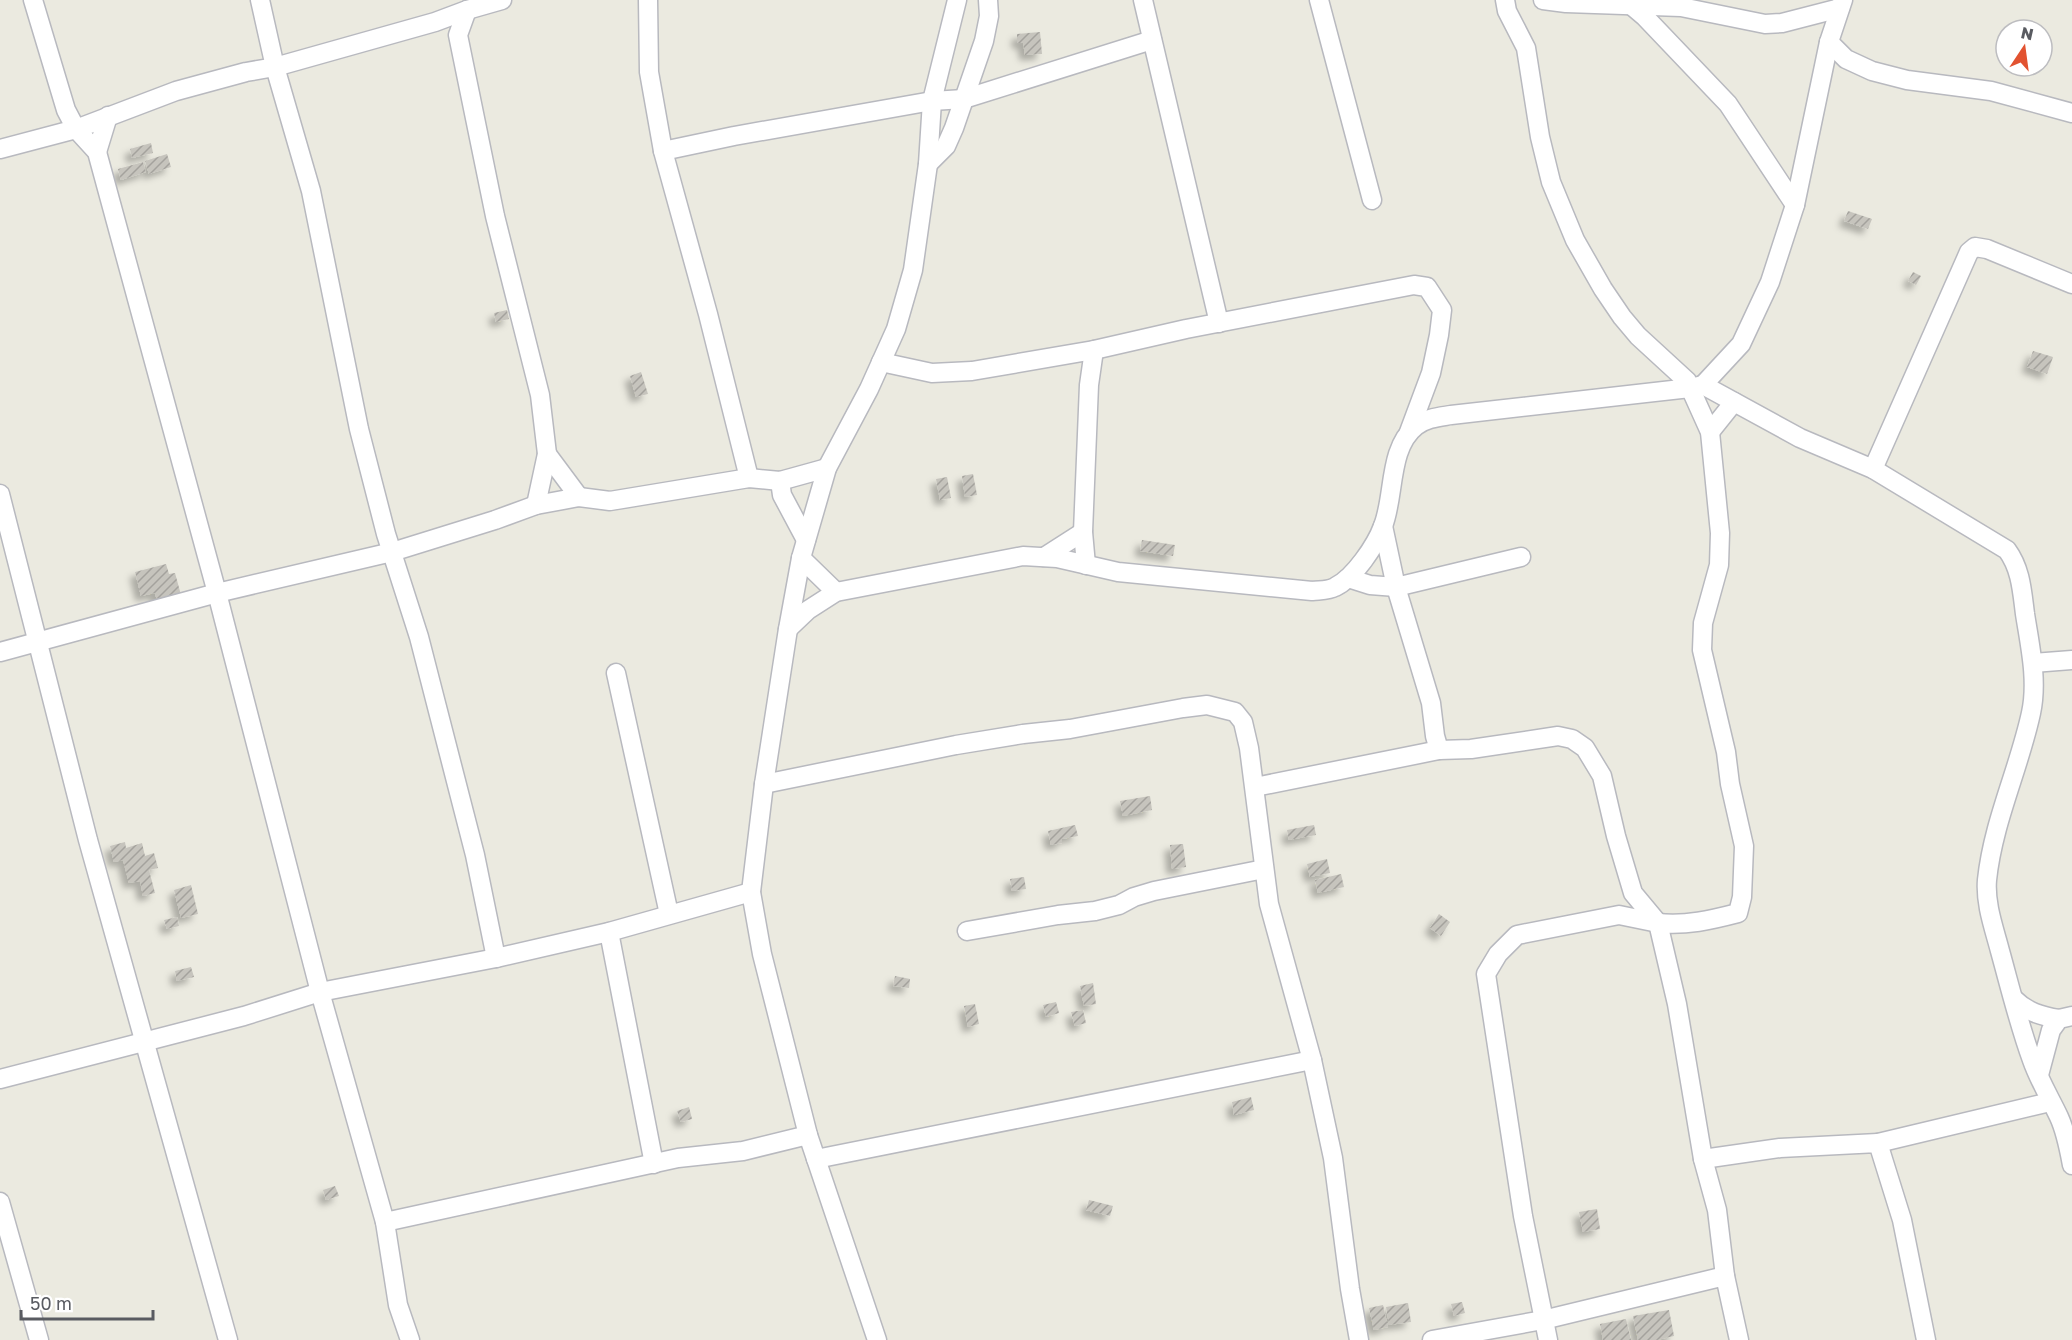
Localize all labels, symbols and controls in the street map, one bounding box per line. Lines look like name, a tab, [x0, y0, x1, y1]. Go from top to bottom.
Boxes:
north arrow	[1994, 18, 2054, 78]
text: N	[2019, 22, 2036, 44]
scale bar	[21, 1283, 153, 1321]
text: 50 m	[30, 1292, 72, 1314]

